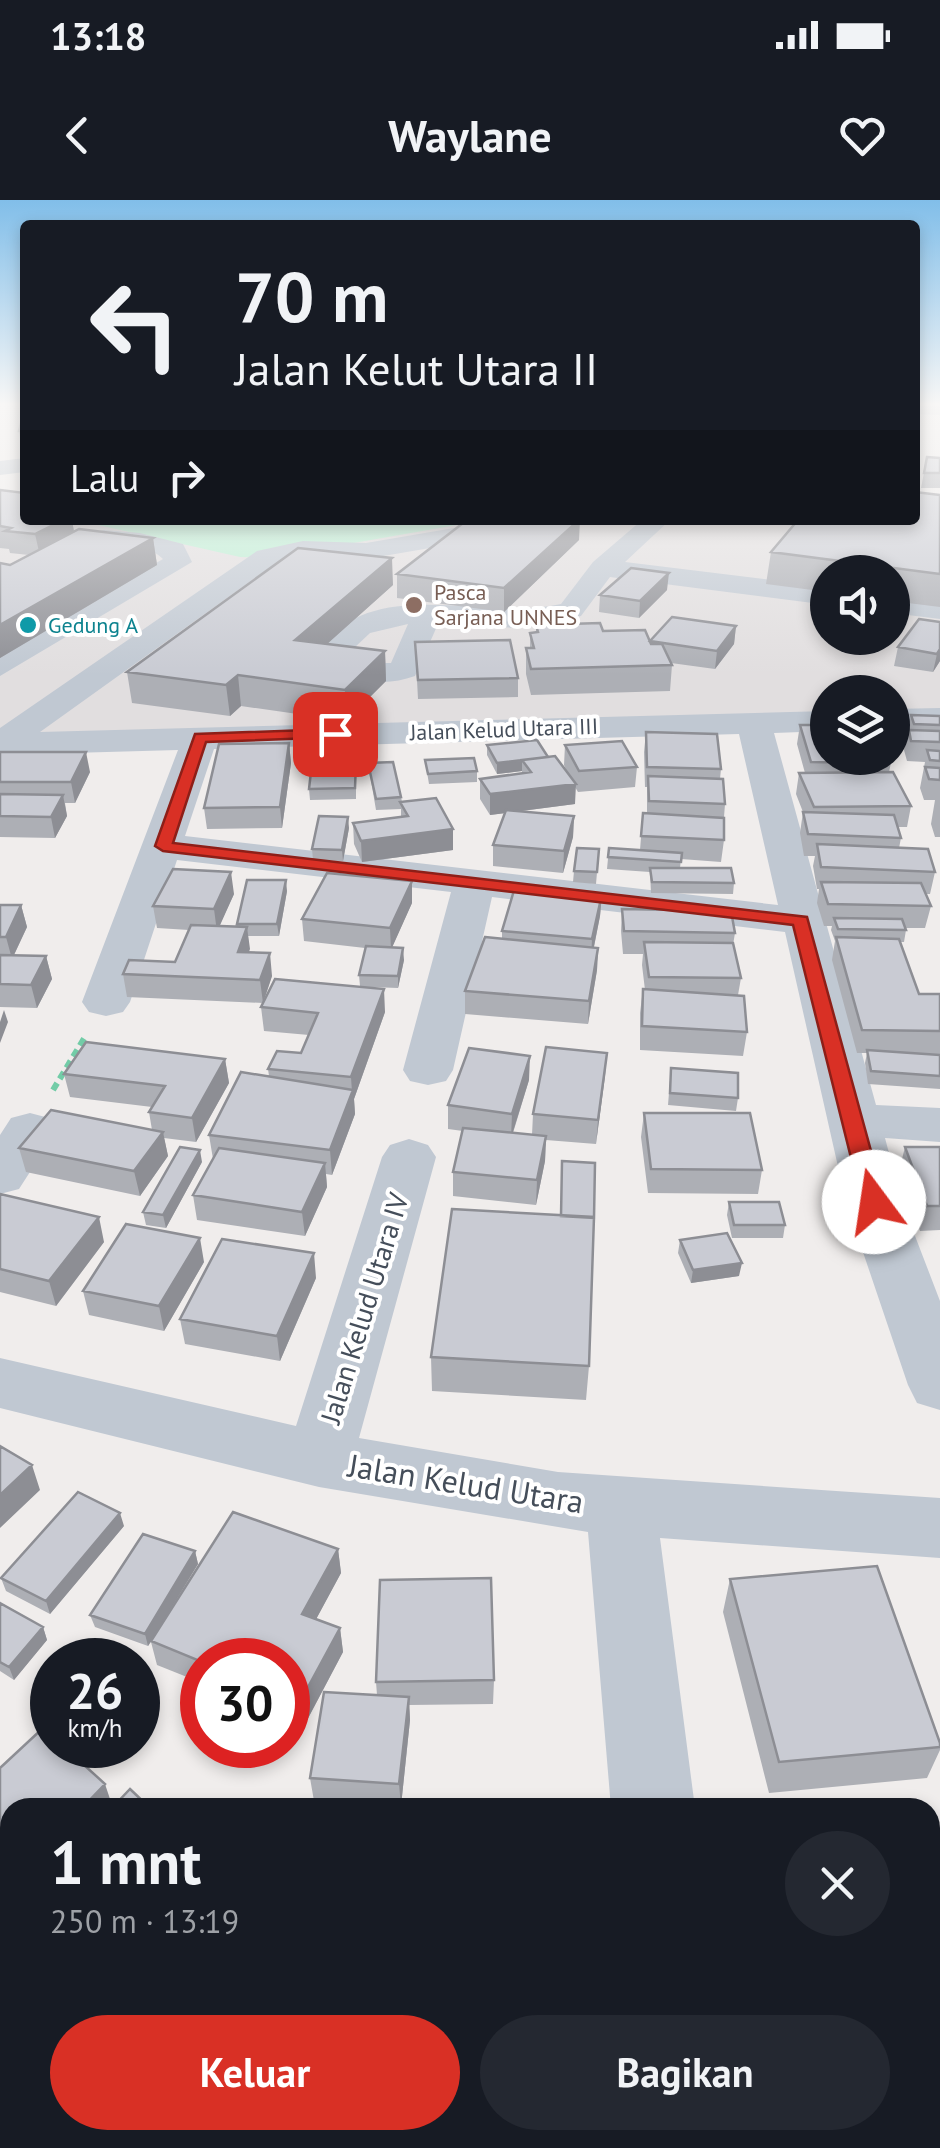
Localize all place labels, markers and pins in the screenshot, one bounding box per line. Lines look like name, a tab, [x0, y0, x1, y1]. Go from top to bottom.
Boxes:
place label: Pasca Sarjana UNNES	[434, 578, 577, 631]
marker: Pasca Sarjana UNNES	[403, 594, 425, 616]
place label: Gedung A	[48, 611, 138, 639]
marker: Gedung A	[17, 614, 39, 636]
pin	[293, 692, 378, 777]

